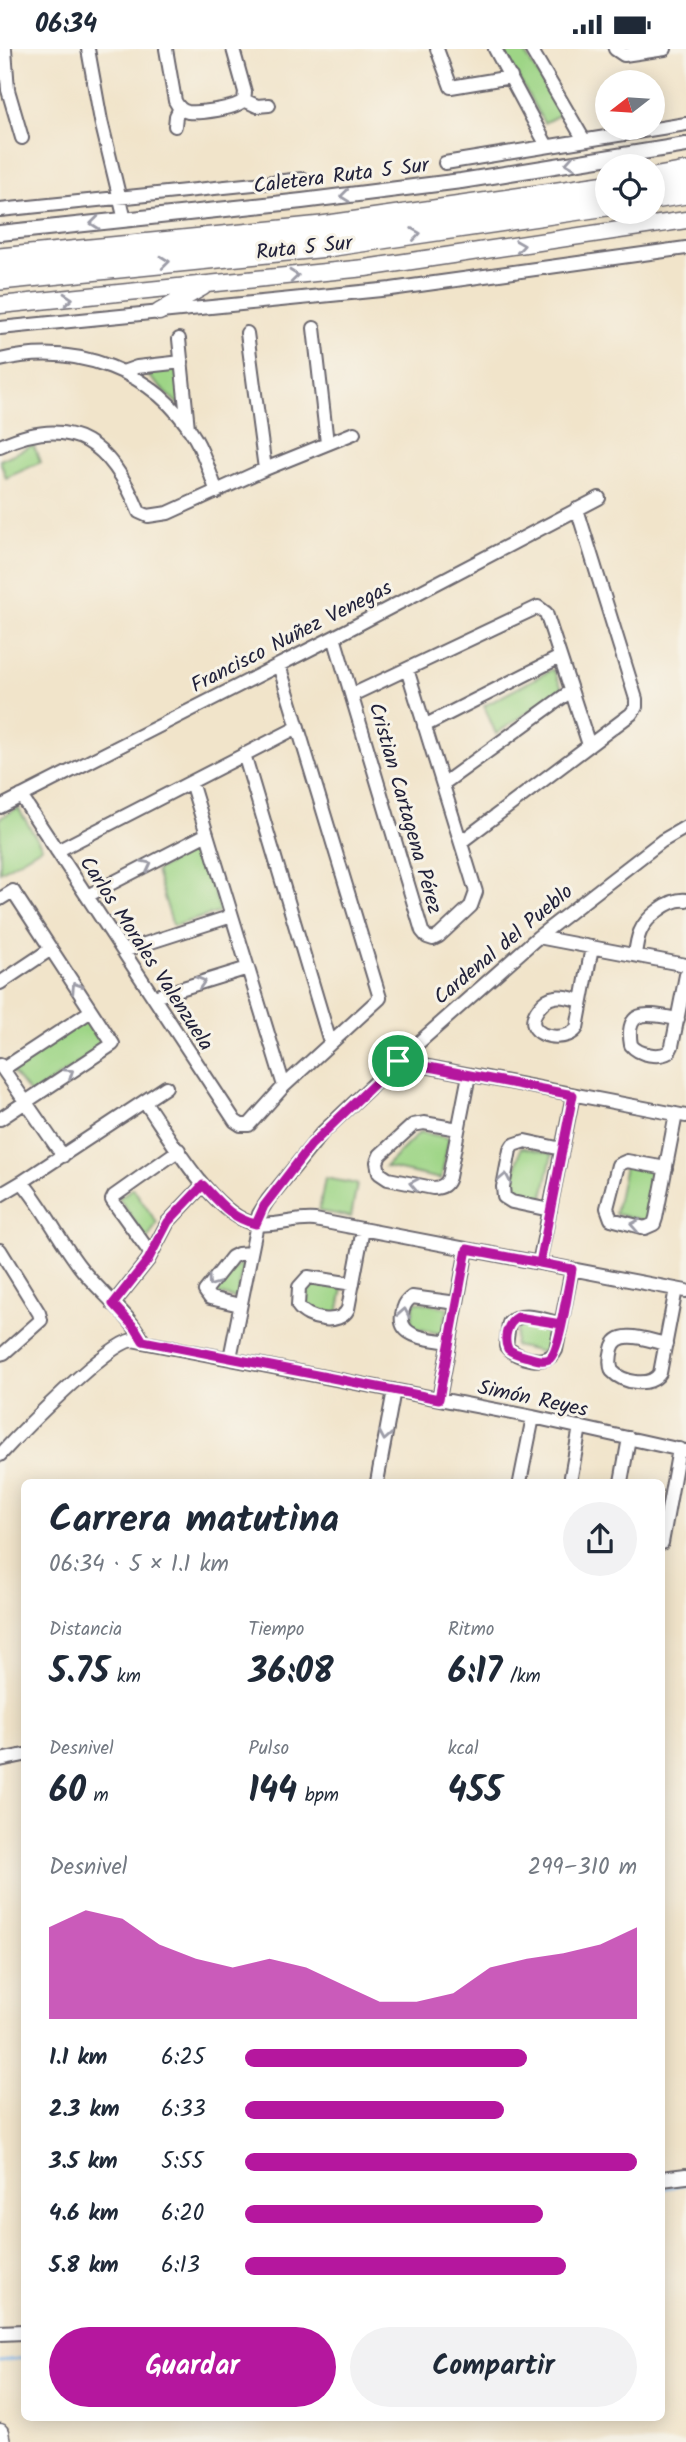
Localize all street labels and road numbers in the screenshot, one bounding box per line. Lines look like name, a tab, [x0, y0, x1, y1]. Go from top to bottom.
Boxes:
street label: Caletera Ruta 5 Sur	[252, 149, 432, 204]
street label: Ruta 5 Sur	[254, 227, 355, 270]
street label: Francisco Nuñez Venegas	[185, 572, 398, 702]
street label: Cristian Cartagena Pérez	[359, 699, 451, 918]
street label: Carlos Morales Valenzuela	[70, 850, 221, 1058]
street label: Cardenal del Pueblo	[427, 877, 581, 1014]
street label: Simón Reyes	[475, 1372, 591, 1427]

